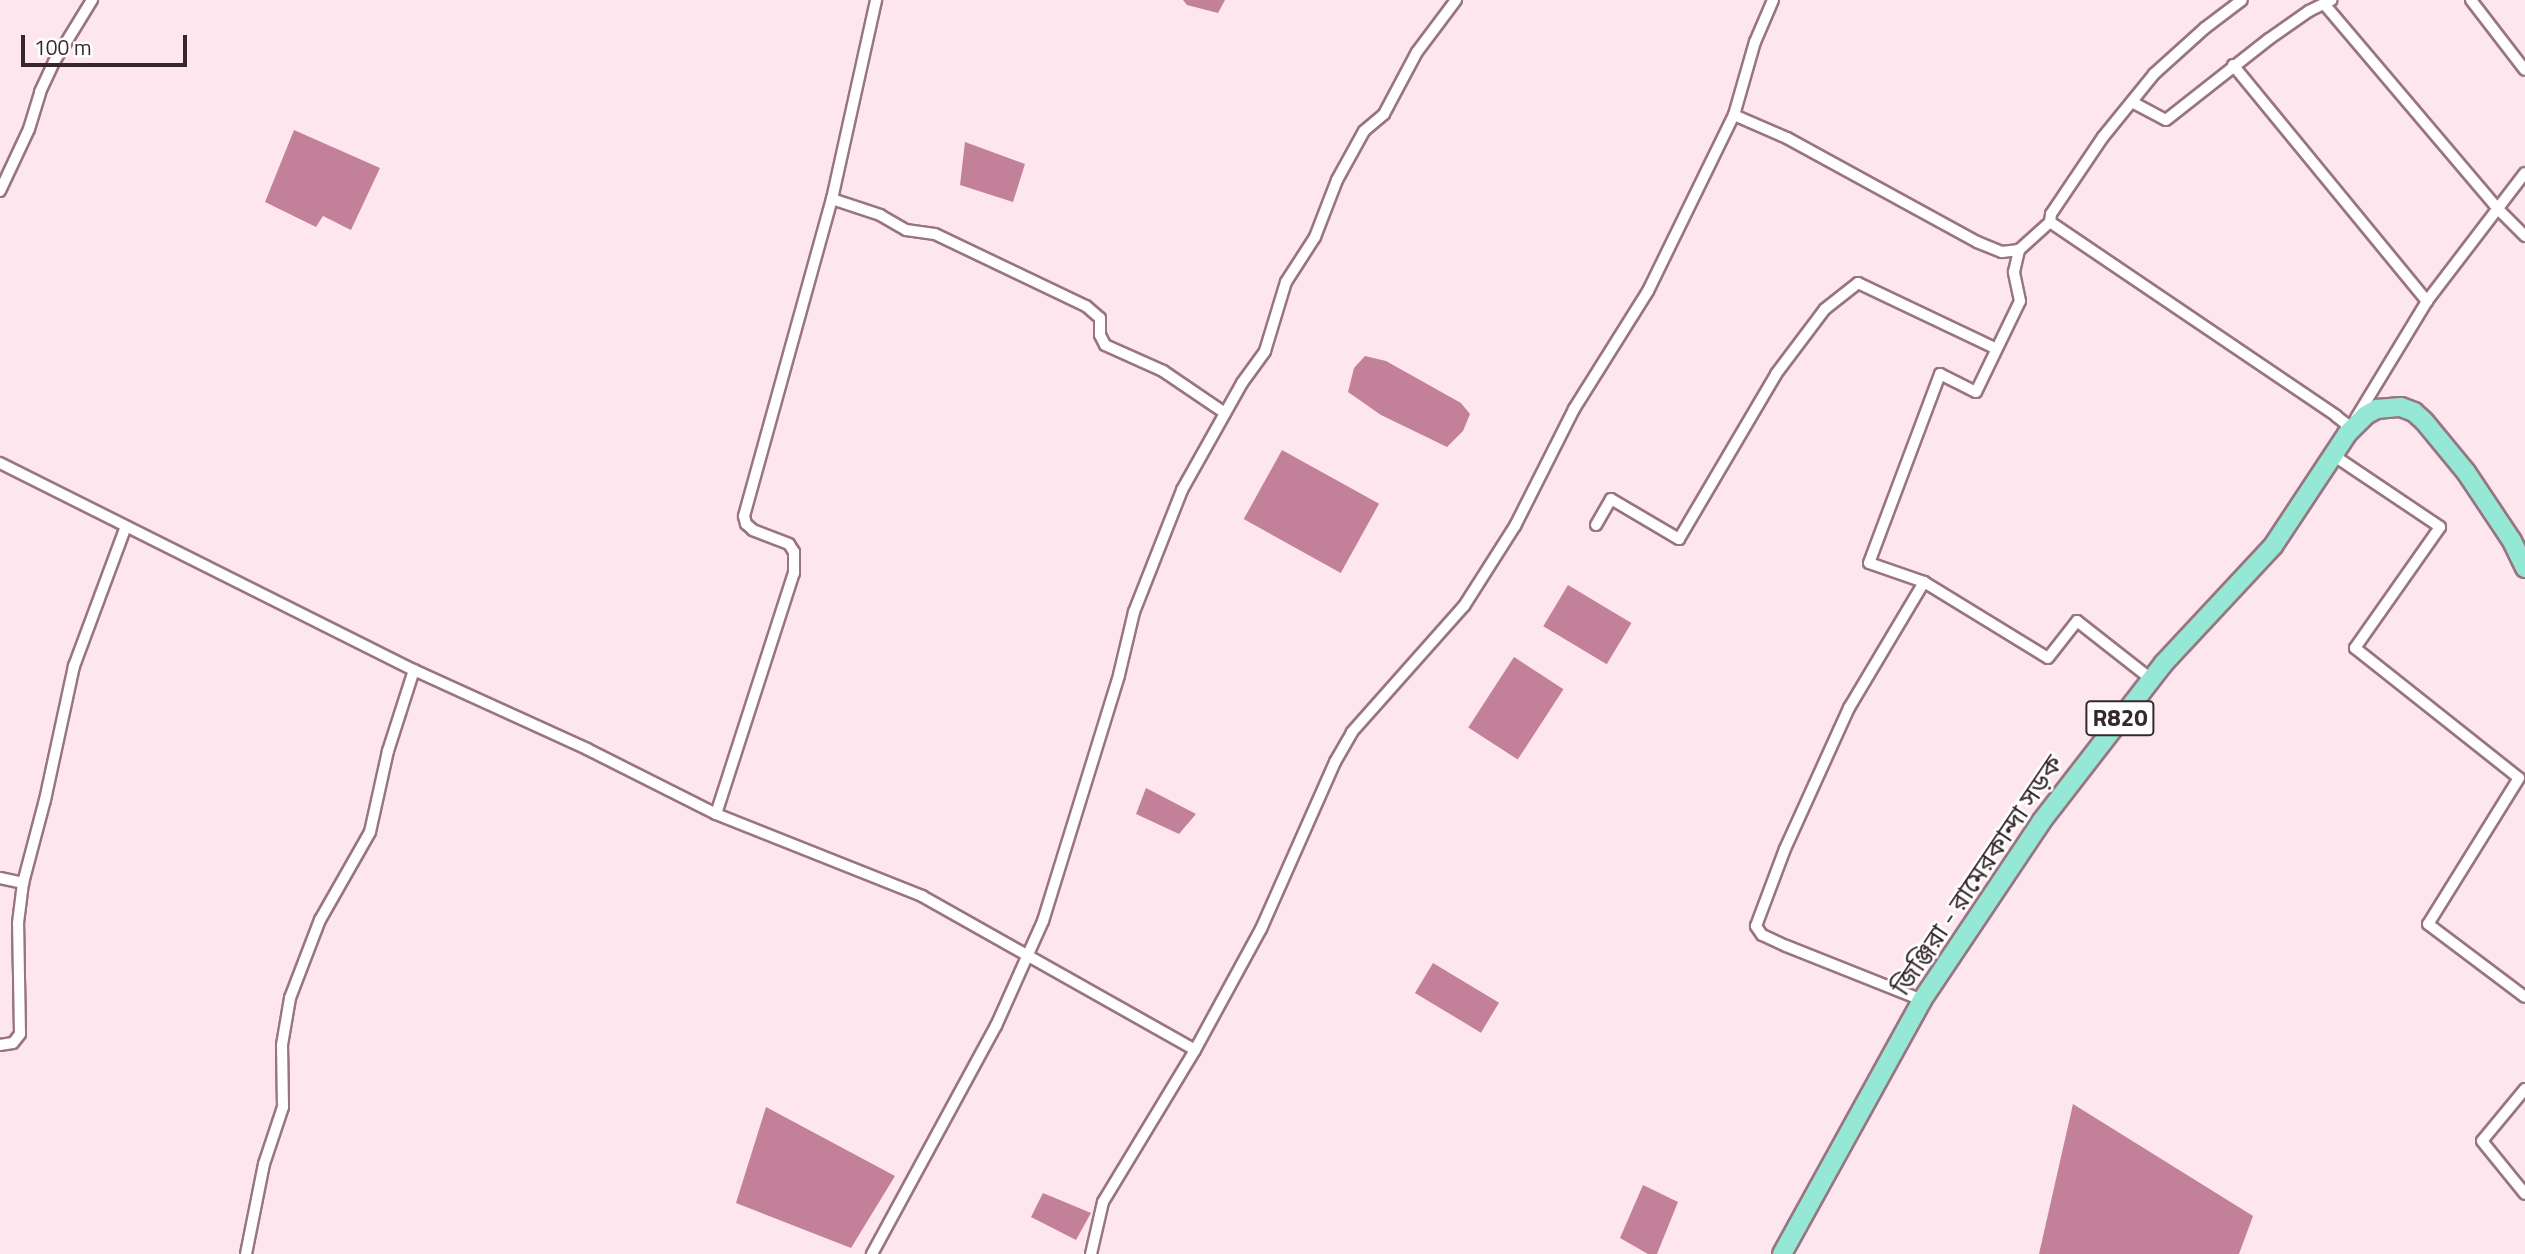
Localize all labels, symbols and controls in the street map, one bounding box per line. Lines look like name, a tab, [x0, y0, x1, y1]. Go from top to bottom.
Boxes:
scale bar	[24, 21, 191, 65]
text: 100 m	[34, 31, 91, 63]
road number: R820	[2085, 698, 2155, 738]
street label: জিঞ্জিরা - রামেরকান্দা সড়ক	[1885, 749, 2069, 1001]

